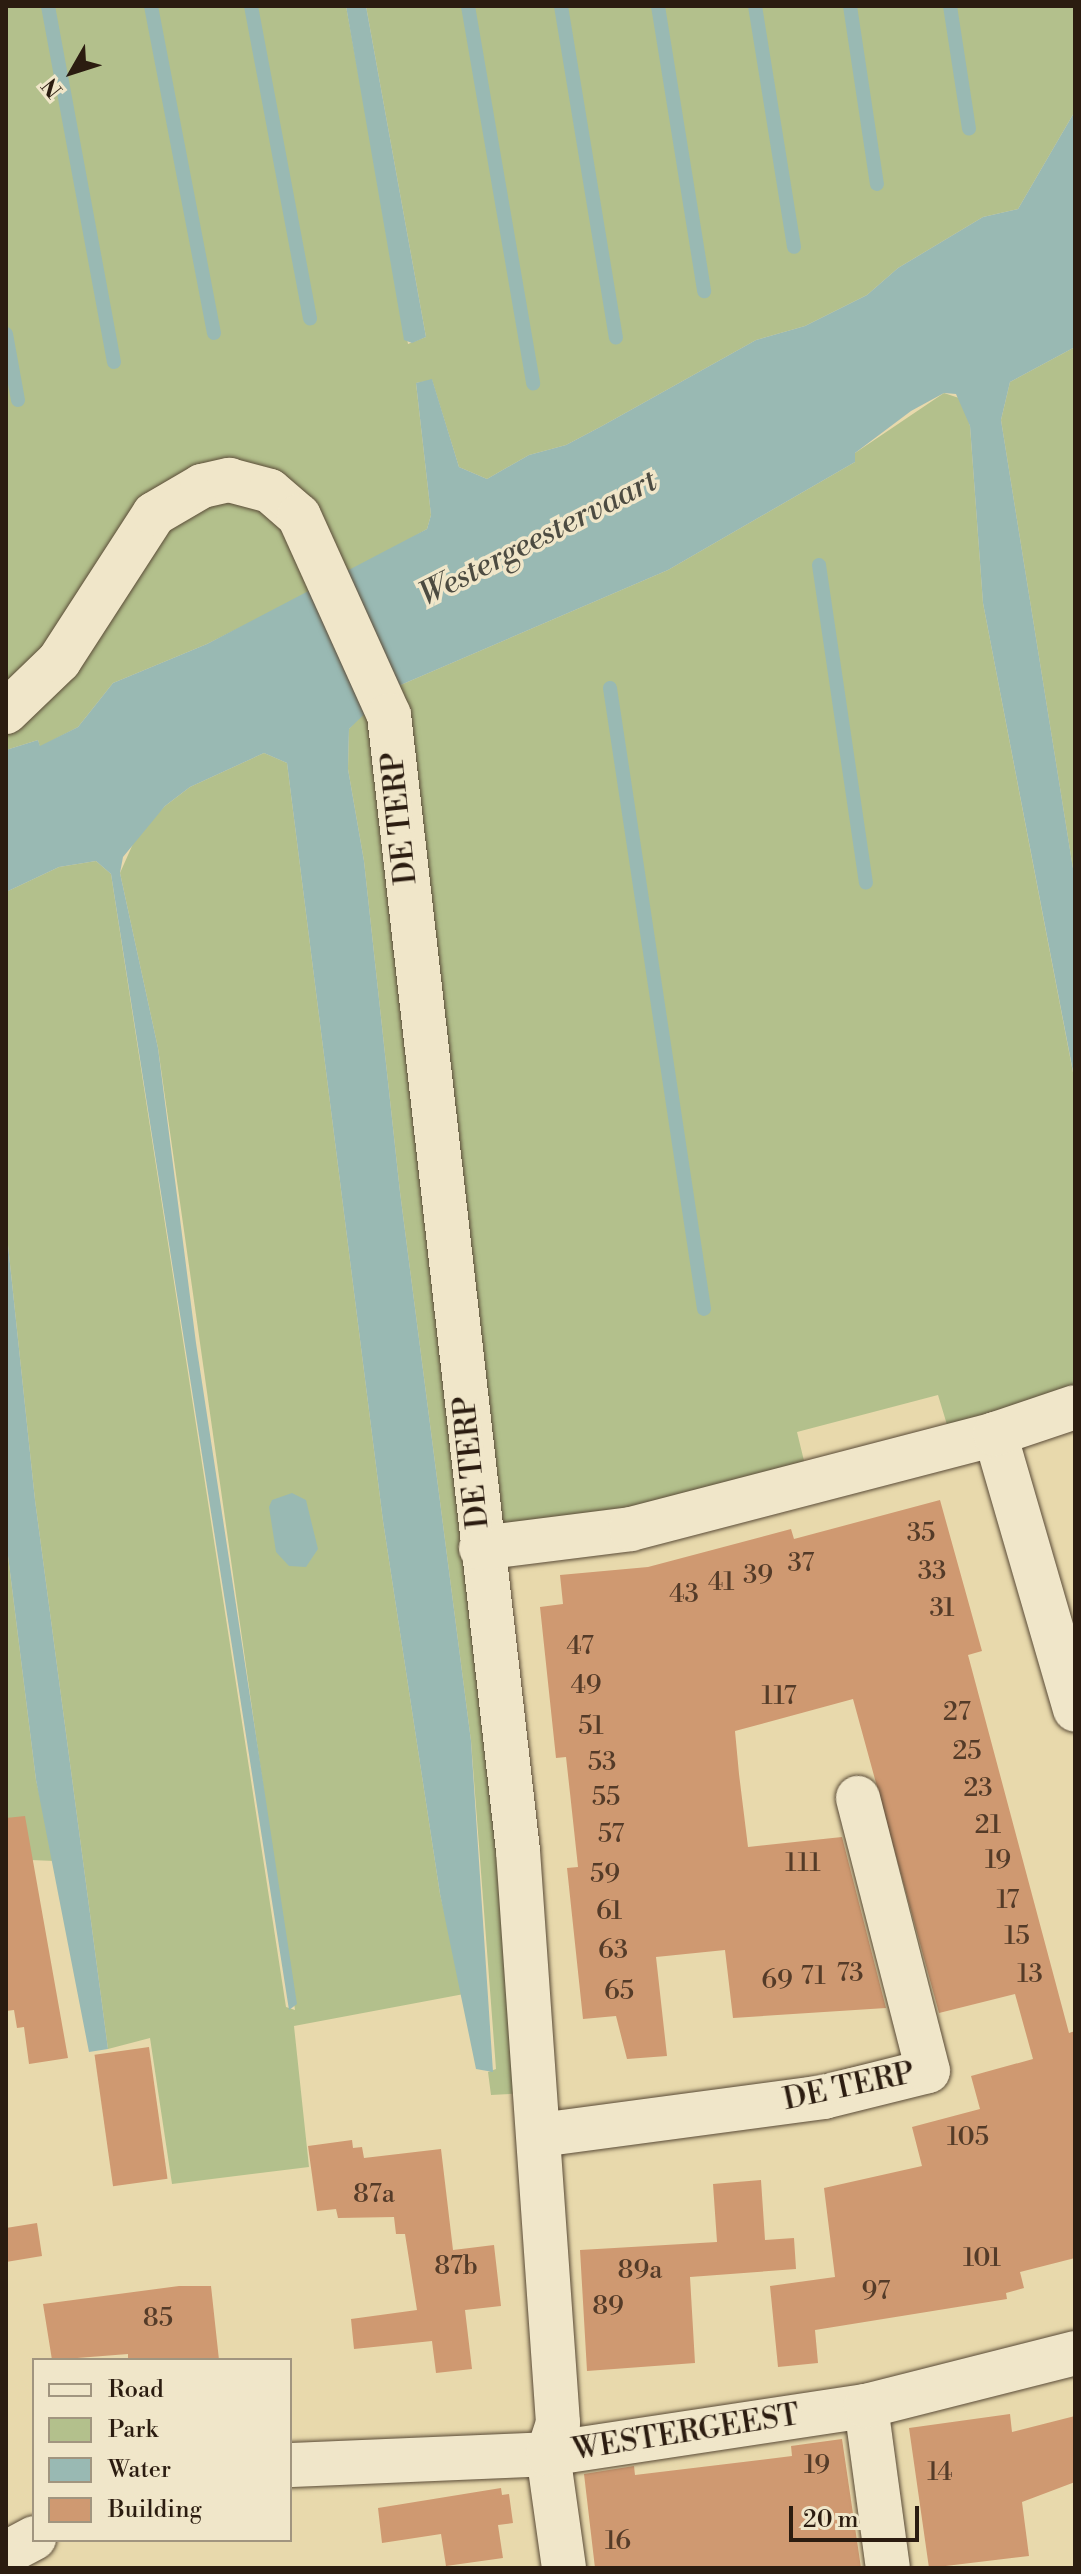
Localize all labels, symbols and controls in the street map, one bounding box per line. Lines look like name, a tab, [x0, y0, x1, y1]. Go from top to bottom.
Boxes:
north arrow	[32, 32, 112, 112]
text: N	[37, 72, 69, 103]
water label: Westergeestervaart	[413, 461, 663, 615]
street label: DE TERP	[375, 750, 425, 886]
street label: DE TERP	[447, 1394, 497, 1530]
house number: 35	[907, 1518, 935, 1550]
house number: 37	[788, 1548, 814, 1580]
house number: 33	[918, 1556, 946, 1588]
house number: 39	[743, 1560, 773, 1592]
house number: 41	[708, 1567, 734, 1599]
house number: 43	[669, 1579, 699, 1611]
house number: 31	[930, 1593, 954, 1625]
house number: 47	[566, 1631, 594, 1663]
house number: 49	[570, 1670, 602, 1702]
house number: 117	[762, 1681, 796, 1713]
house number: 27	[943, 1697, 971, 1729]
house number: 51	[578, 1711, 604, 1743]
house number: 25	[952, 1736, 982, 1768]
house number: 53	[588, 1747, 616, 1779]
house number: 23	[963, 1773, 993, 1805]
house number: 55	[592, 1782, 620, 1814]
house number: 21	[975, 1810, 1001, 1842]
house number: 57	[598, 1819, 624, 1851]
house number: 19	[985, 1845, 1011, 1877]
house number: 111	[785, 1848, 821, 1880]
house number: 59	[590, 1859, 620, 1891]
house number: 17	[997, 1885, 1019, 1917]
house number: 61	[596, 1896, 622, 1928]
house number: 15	[1004, 1921, 1030, 1953]
house number: 63	[598, 1935, 628, 1967]
house number: 73	[836, 1958, 864, 1990]
house number: 13	[1017, 1959, 1043, 1991]
house number: 71	[800, 1961, 826, 1993]
house number: 69	[761, 1965, 793, 1997]
house number: 65	[604, 1976, 634, 2008]
street label: DE TERP	[780, 2056, 918, 2118]
house number: 105	[947, 2122, 989, 2154]
house number: 87a	[353, 2179, 395, 2211]
house number: 101	[963, 2243, 1001, 2275]
house number: 87b	[434, 2251, 478, 2283]
house number: 89a	[618, 2255, 662, 2287]
house number: 97	[862, 2276, 890, 2308]
house number: 89	[592, 2291, 624, 2323]
house number: 85	[143, 2303, 173, 2335]
legend	[32, 2358, 292, 2542]
text: Road	[108, 2375, 164, 2405]
street label: WESTERGEEST	[570, 2397, 802, 2469]
text: Park	[108, 2415, 158, 2445]
house number: 19	[804, 2450, 830, 2482]
text: Water	[108, 2455, 171, 2485]
house number: 14	[927, 2457, 953, 2489]
scale bar	[793, 2490, 923, 2540]
text: Building	[108, 2495, 202, 2525]
text: 20 m	[803, 2505, 859, 2535]
house number: 16	[605, 2526, 631, 2558]

